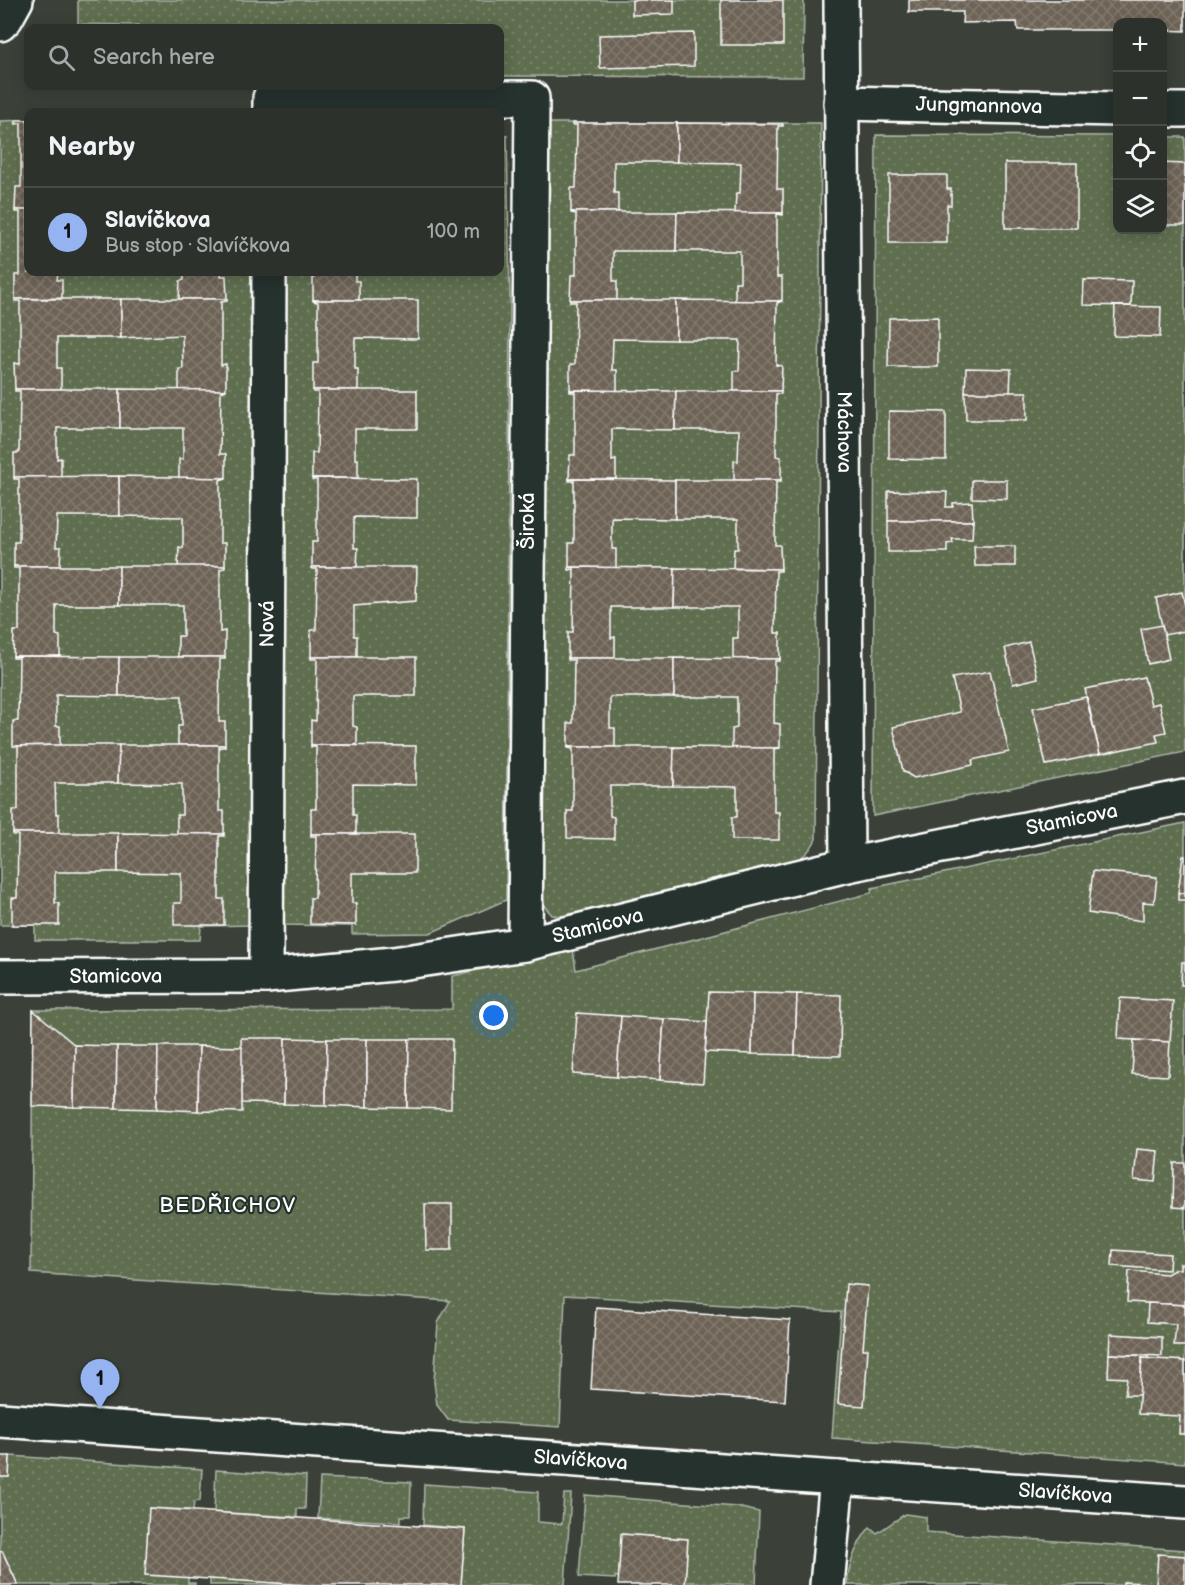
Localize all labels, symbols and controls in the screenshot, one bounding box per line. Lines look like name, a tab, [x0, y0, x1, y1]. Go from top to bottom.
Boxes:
map controls	[1113, 18, 1167, 234]
button: +	[1113, 18, 1167, 72]
search box	[24, 24, 504, 90]
icon: search	[45, 41, 78, 74]
text: Search here	[93, 44, 215, 71]
button: −	[1113, 72, 1167, 126]
street label: Jungmannova	[915, 93, 1043, 119]
button: locate	[1113, 126, 1167, 180]
text: Nearby	[48, 132, 135, 163]
button: layers	[1113, 180, 1167, 234]
text: Slavíčkova	[105, 207, 211, 234]
text: 1	[63, 220, 72, 244]
text: 100 m	[427, 220, 480, 244]
text: Bus stop · Slavíčkova	[105, 234, 290, 258]
street label: Máchova	[832, 391, 856, 473]
street label: Široká	[515, 493, 540, 549]
street label: Nová	[255, 600, 280, 648]
street label: Stamicova	[1024, 799, 1120, 841]
street label: Stamicova	[550, 903, 646, 949]
street label: Stamicova	[70, 964, 162, 989]
your location	[479, 1001, 508, 1030]
district label: BEDŘICHOV	[159, 1193, 297, 1218]
pin: 1	[80, 1360, 120, 1409]
street label: Slavíčkova	[533, 1445, 628, 1475]
street label: Slavíčkova	[1018, 1479, 1113, 1509]

